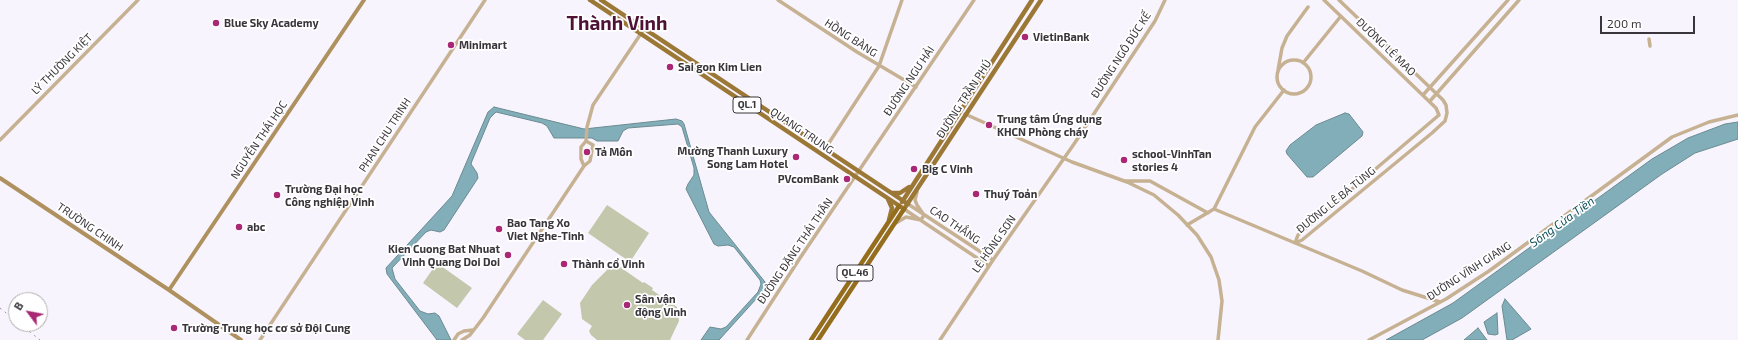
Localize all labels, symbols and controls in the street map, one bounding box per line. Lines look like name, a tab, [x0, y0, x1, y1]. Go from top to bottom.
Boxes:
scale bar	[1602, 8, 1697, 34]
street label: ĐƯỜNG NGÔ ĐỨC KẾ	[1088, 9, 1154, 101]
district label: Thành Vinh	[567, 13, 667, 35]
street label: ĐƯỜNG LÊ MAO	[1354, 15, 1418, 79]
place label: Blue Sky Academy	[224, 16, 319, 30]
street label: HỒNG BÀNG	[822, 16, 880, 60]
text: 200 m	[1607, 16, 1641, 30]
marker: Blue Sky Academy	[211, 18, 221, 28]
place label: VietinBank	[1033, 30, 1090, 44]
street label: LÝ THƯỜNG KIỆT	[29, 31, 95, 97]
marker: VietinBank	[1020, 32, 1030, 42]
place label: Minimart	[459, 38, 507, 52]
marker: Minimart	[446, 40, 456, 50]
street label: ĐƯỜNG NGƯ HẢI	[881, 44, 937, 118]
street label: ĐƯỜNG TRẦN PHÚ	[934, 57, 994, 141]
place label: Sai gon Kim Lien	[678, 60, 762, 74]
marker: Sai gon Kim Lien	[665, 62, 675, 72]
street label: PHAN CHU TRINH	[356, 96, 414, 174]
road number: QL.1	[733, 97, 761, 113]
street label: NGUYỄN THÁI HỌC	[228, 98, 290, 182]
street label: QUANG TRUNG	[768, 105, 836, 157]
place label: Trung tâm Ứng dụng KHCN Phòng cháy	[997, 112, 1102, 138]
marker: Trung tâm Ứng dụng KHCN Phòng cháy	[984, 120, 994, 130]
place label: Mường Thanh Luxury Song Lam Hotel	[677, 144, 788, 170]
place label: Tả Môn	[595, 145, 632, 159]
marker: Tả Môn	[582, 147, 592, 157]
place label: school-VinhTan stories 4	[1132, 147, 1212, 173]
marker: Mường Thanh Luxury Song Lam Hotel	[791, 152, 801, 162]
marker: school-VinhTan stories 4	[1119, 155, 1129, 165]
place label: Big C Vinh	[922, 162, 973, 176]
marker: Big C Vinh	[909, 164, 919, 174]
street label: ĐƯỜNG LÊ BÁ TÙNG	[1294, 164, 1378, 236]
place label: PVcomBank	[778, 172, 839, 186]
marker: PVcomBank	[842, 174, 852, 184]
place label: Trường Đại học Công nghiệp Vinh	[285, 182, 374, 208]
place label: Thuý Toản	[984, 187, 1037, 201]
marker: Thuý Toản	[971, 189, 981, 199]
marker: Trường Đại học Công nghiệp Vinh	[272, 190, 282, 200]
water label: Sông Cửa Tiền	[1527, 194, 1597, 250]
street label: ĐƯỜNG ĐẶNG THÁI THÂN	[755, 195, 835, 307]
street label: TRƯỜNG CHINH	[54, 200, 126, 254]
street label: CAO THẮNG	[927, 203, 983, 247]
street label: LÊ HỒNG SƠN	[969, 213, 1019, 275]
place label: Bao Tang Xo Viet Nghe-Tinh	[507, 216, 584, 242]
place label: abc	[247, 220, 265, 234]
marker: abc	[234, 222, 244, 232]
marker: Bao Tang Xo Viet Nghe-Tinh	[494, 224, 504, 234]
street label: ĐƯỜNG VĨNH GIANG	[1424, 239, 1514, 303]
place label: Kien Cuong Bat Nhuat Vinh Quang Doi Doi	[388, 242, 500, 268]
marker: Kien Cuong Bat Nhuat Vinh Quang Doi Doi	[503, 250, 513, 260]
place label: Thành cổ Vinh	[572, 257, 645, 271]
marker: Thành cổ Vinh	[559, 259, 569, 269]
road number: QL.46	[837, 265, 873, 281]
north arrow	[8, 292, 48, 332]
place label: Sân vận động Vinh	[635, 292, 687, 318]
text: B	[11, 299, 26, 312]
marker: Sân vận động Vinh	[622, 300, 632, 310]
place label: Trường Trung học cơ sở Đội Cung	[182, 321, 350, 335]
marker: Trường Trung học cơ sở Đội Cung	[169, 323, 179, 333]

